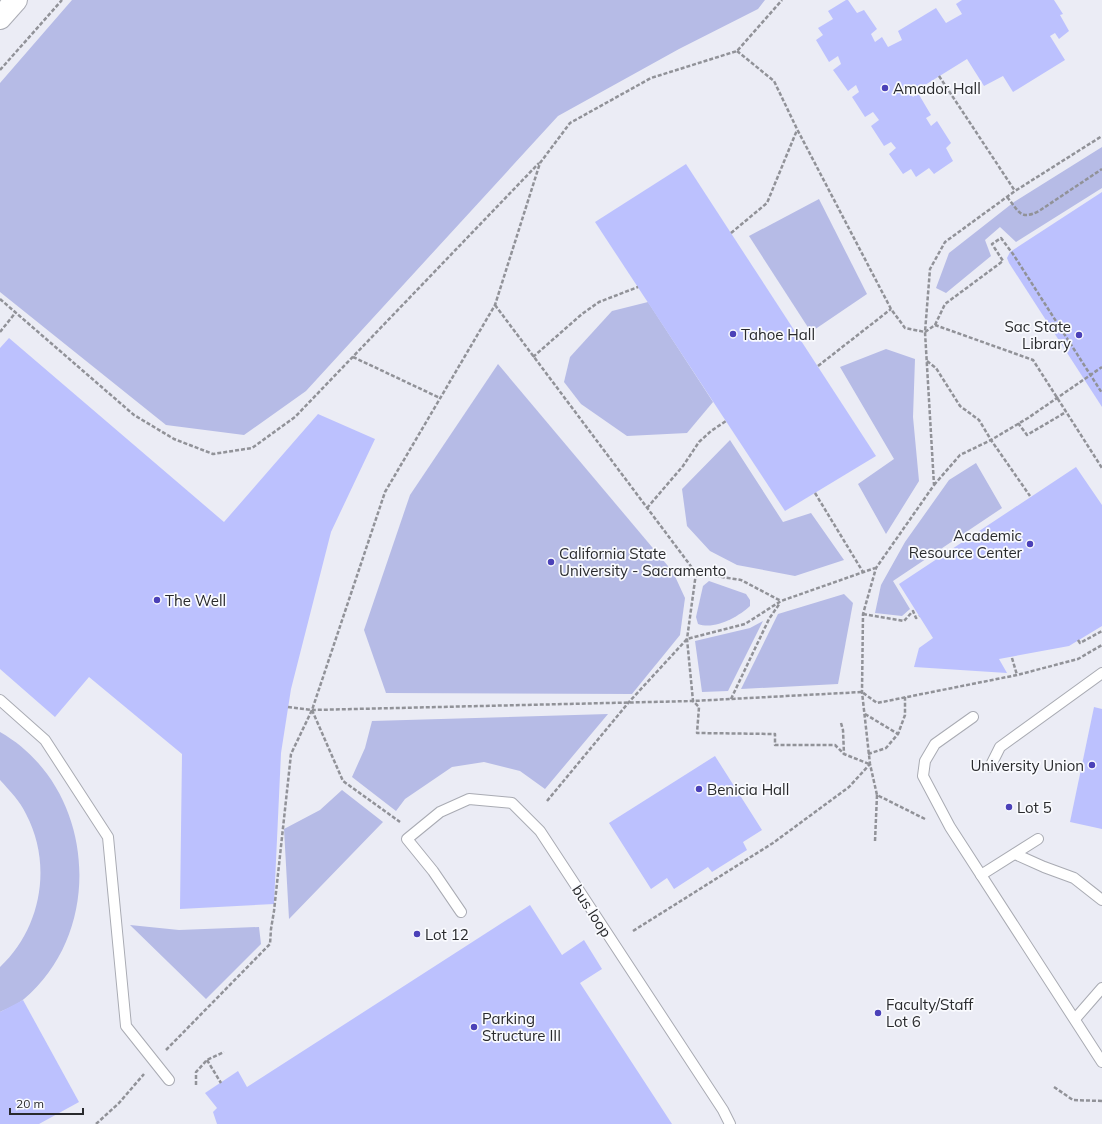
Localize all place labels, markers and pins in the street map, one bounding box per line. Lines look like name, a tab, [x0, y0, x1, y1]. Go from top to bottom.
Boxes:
place label: Amador Hall	[893, 79, 981, 98]
marker: Amador Hall	[880, 83, 890, 93]
place label: Sac State Library	[1004, 317, 1071, 353]
place label: Tahoe Hall	[741, 325, 815, 344]
marker: Tahoe Hall	[728, 329, 738, 339]
marker: Sac State Library	[1074, 330, 1084, 340]
place label: Academic Resource Center	[909, 526, 1023, 562]
marker: Academic Resource Center	[1025, 539, 1035, 549]
place label: California State University - Sacramento	[559, 544, 726, 580]
marker: California State University - Sacramento	[546, 557, 556, 567]
place label: The Well	[165, 591, 226, 610]
marker: The Well	[152, 595, 162, 605]
place label: University Union	[970, 756, 1084, 775]
marker: University Union	[1087, 760, 1097, 770]
place label: Benicia Hall	[707, 780, 789, 799]
marker: Benicia Hall	[694, 784, 704, 794]
place label: Lot 5	[1017, 798, 1052, 817]
marker: Lot 5	[1004, 802, 1014, 812]
place label: Lot 12	[425, 925, 469, 944]
marker: Lot 12	[412, 929, 422, 939]
place label: Faculty/Staff Lot 6	[886, 995, 974, 1031]
marker: Faculty/Staff Lot 6	[873, 1008, 883, 1018]
place label: Parking Structure III	[482, 1009, 561, 1045]
marker: Parking Structure III	[469, 1022, 479, 1032]

